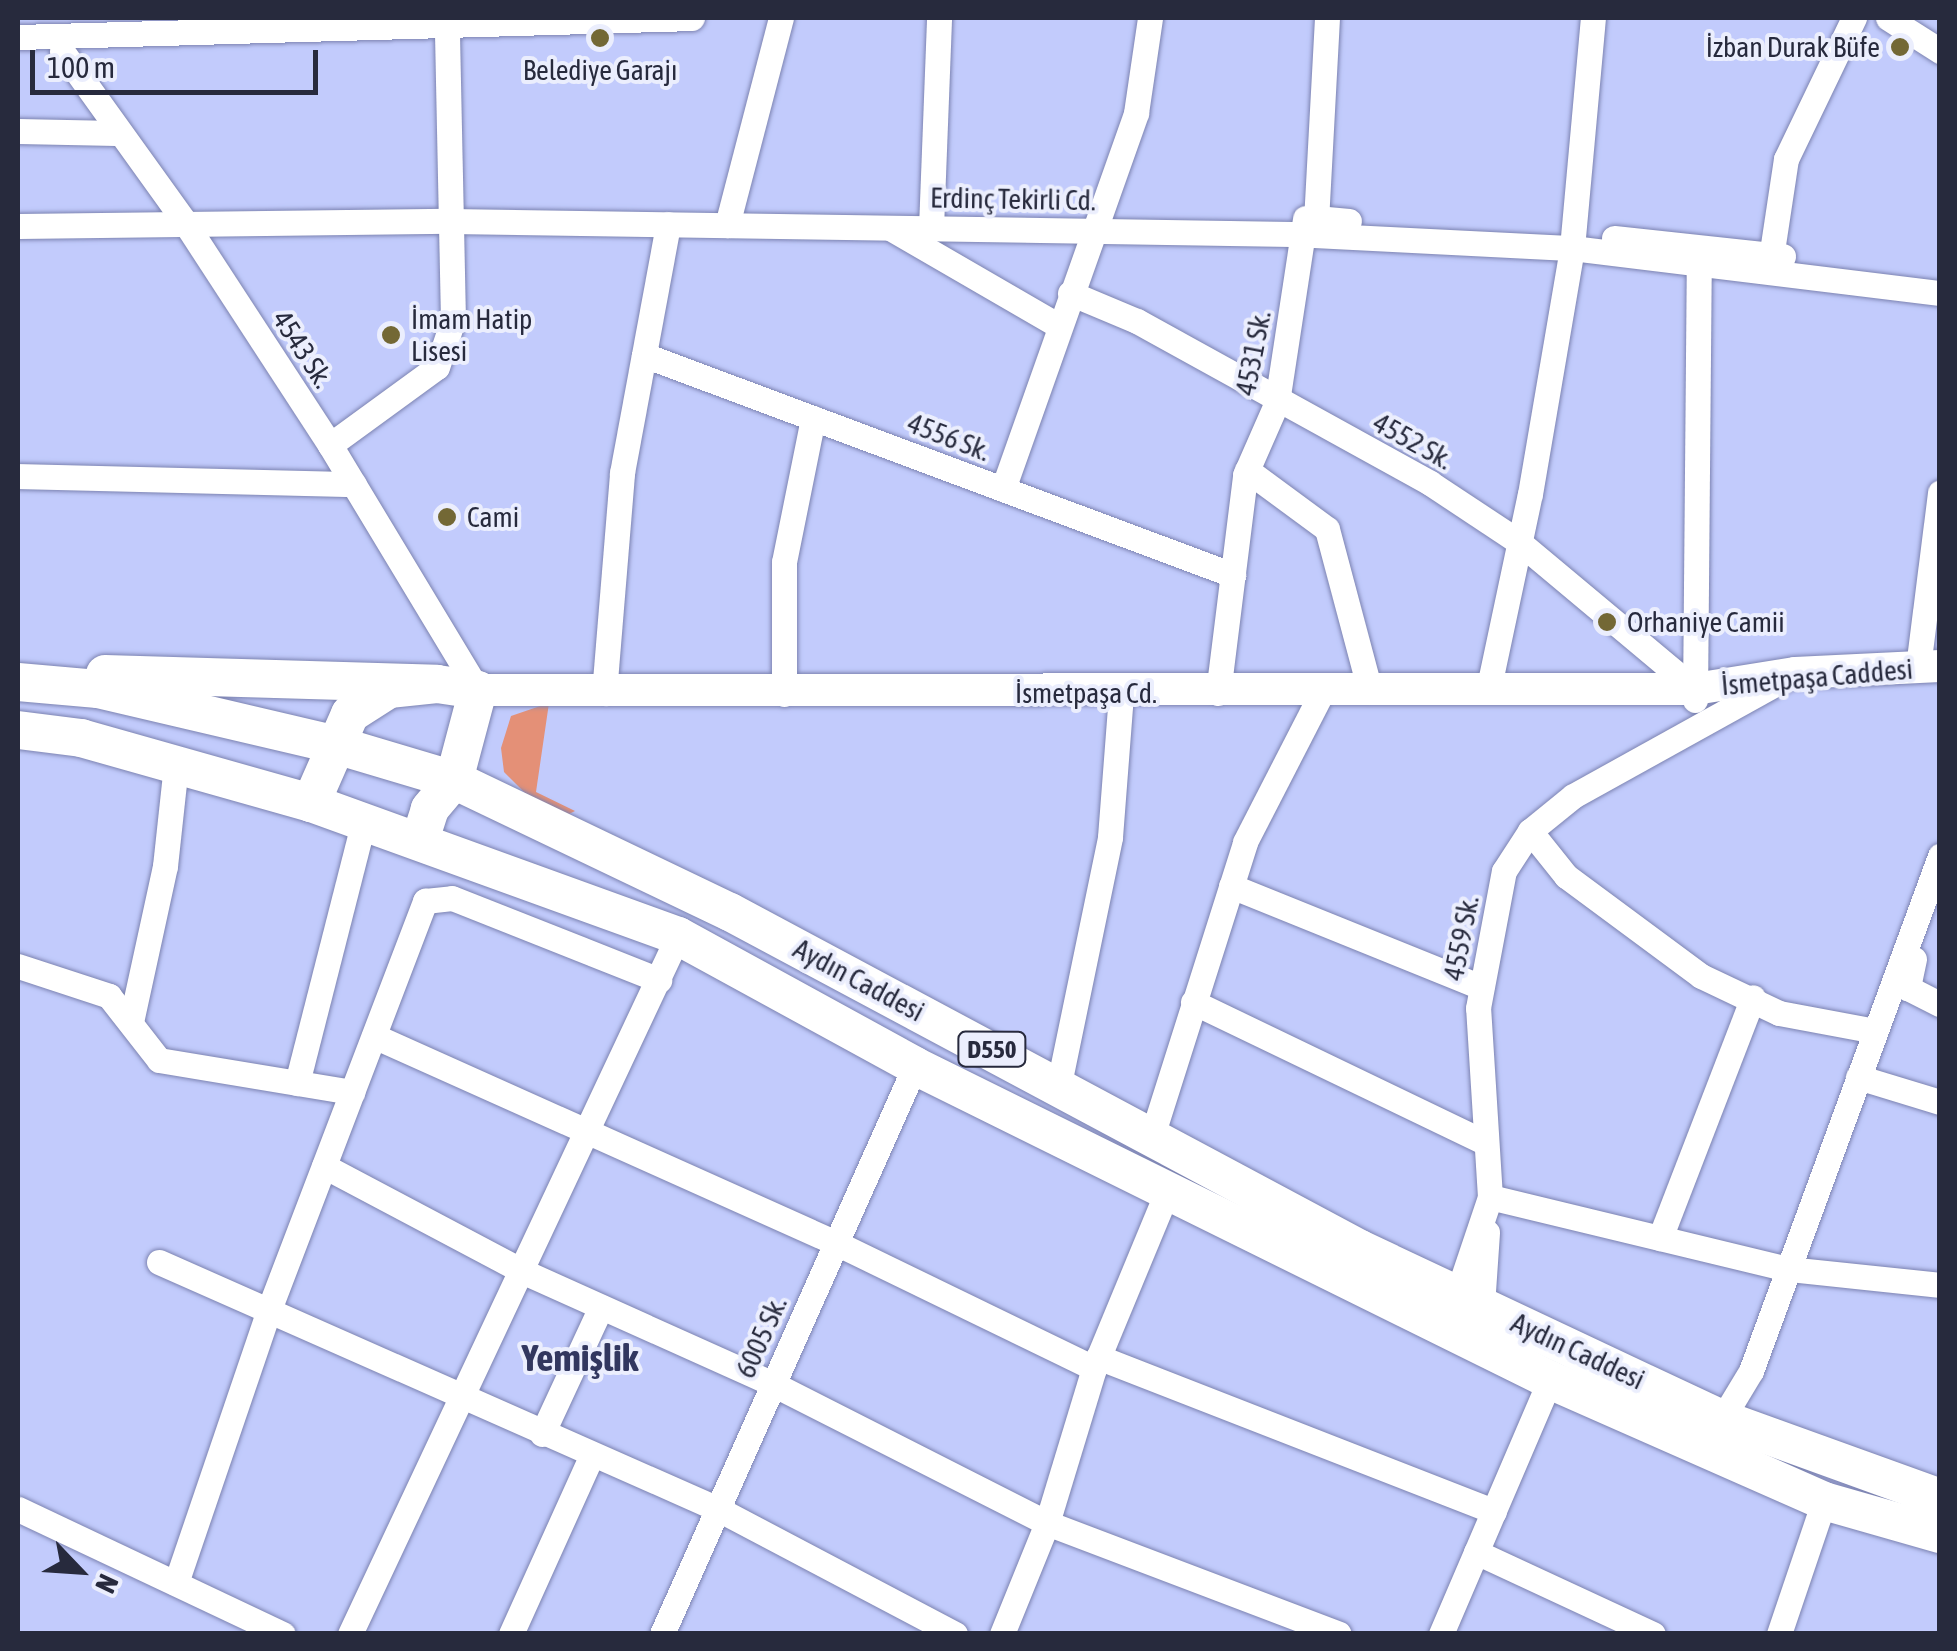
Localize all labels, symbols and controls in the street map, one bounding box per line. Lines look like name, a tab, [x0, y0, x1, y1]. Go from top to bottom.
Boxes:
marker: Belediye Garajı	[589, 27, 611, 49]
scale bar	[35, 30, 322, 92]
place label: İzban Durak Büfe	[1706, 30, 1880, 64]
marker: İzban Durak Büfe	[1889, 36, 1911, 58]
text: 100 m	[47, 50, 115, 84]
place label: Belediye Garajı	[523, 53, 677, 87]
street label: Erdinç Tekirli Cd.	[930, 181, 1096, 217]
place label: İmam Hatip Lisesi	[411, 302, 532, 368]
street label: 4543 Sk.	[266, 304, 340, 394]
street label: 4531 Sk.	[1228, 308, 1278, 398]
marker: İmam Hatip Lisesi	[380, 324, 402, 346]
street label: 4556 Sk.	[903, 406, 995, 468]
street label: 4552 Sk.	[1367, 406, 1459, 476]
place label: Cami	[467, 500, 519, 534]
marker: Cami	[436, 506, 458, 528]
place label: Orhaniye Camii	[1627, 605, 1785, 639]
marker: Orhaniye Camii	[1596, 611, 1618, 633]
street label: İsmetpaşa Caddesi	[1720, 652, 1914, 702]
street label: İsmetpaşa Cd.	[1015, 676, 1157, 710]
street label: 4559 Sk.	[1436, 893, 1486, 983]
street label: Aydın Caddesi	[788, 932, 930, 1028]
road number: D550	[957, 1029, 1027, 1069]
street label: 6005 Sk.	[728, 1291, 794, 1383]
street label: Aydın Caddesi	[1506, 1305, 1650, 1397]
district label: Yemişlik	[522, 1335, 638, 1381]
north arrow	[30, 1521, 130, 1621]
text: N	[89, 1569, 125, 1598]

